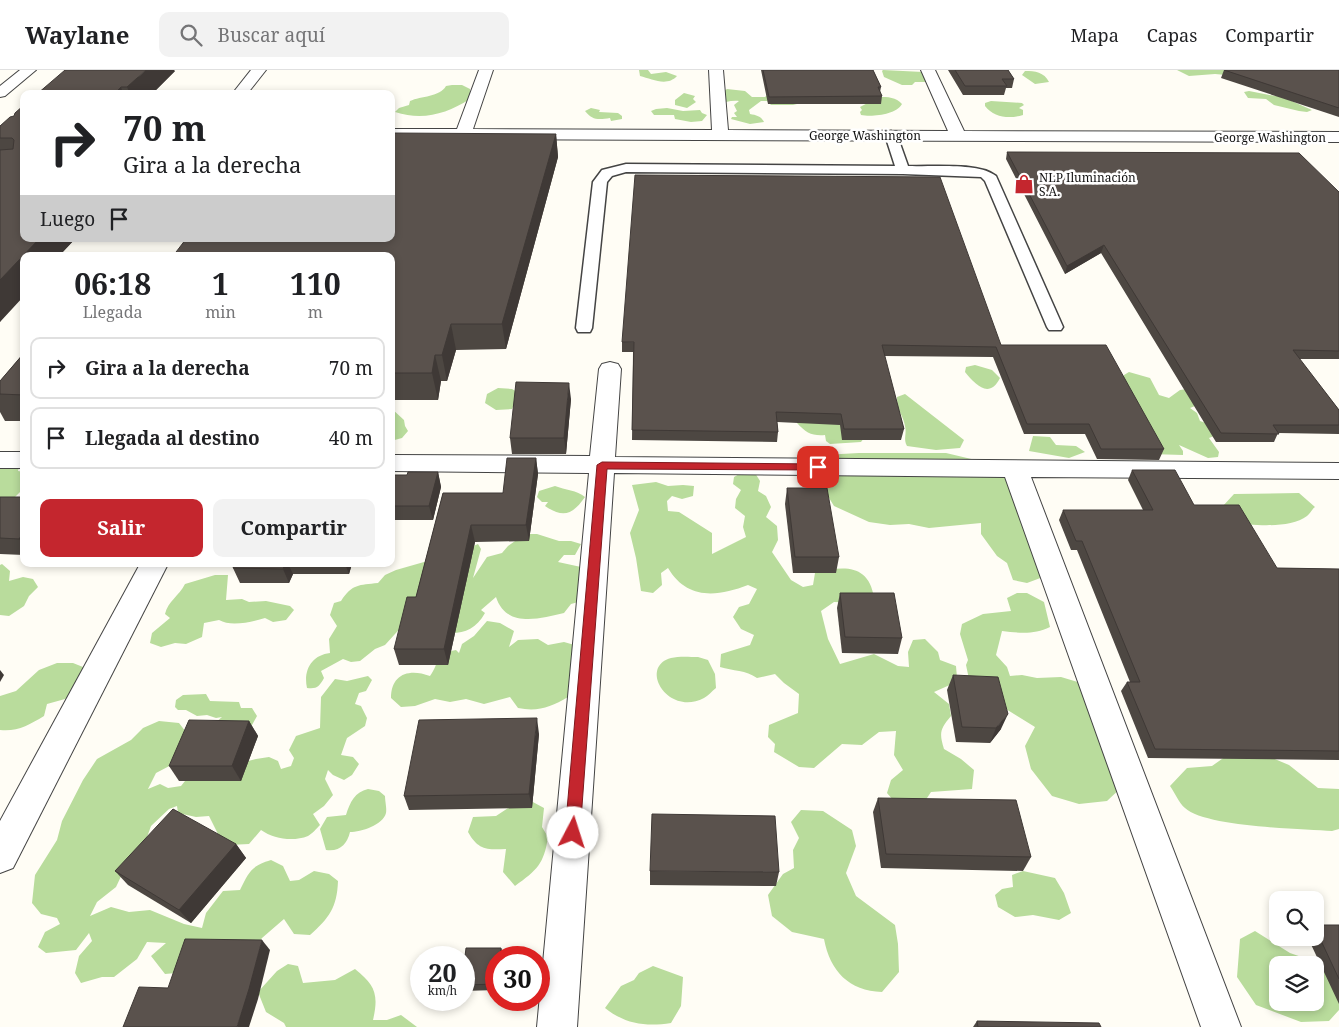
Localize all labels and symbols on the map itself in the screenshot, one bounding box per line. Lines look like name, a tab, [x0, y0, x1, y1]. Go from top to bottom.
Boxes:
street label: George Washington	[809, 127, 921, 144]
street label: George Washington	[1214, 129, 1326, 146]
place label: NLP Iluminación S.A.	[1039, 169, 1136, 200]
shop icon: NLP Iluminación S.A.	[1013, 173, 1035, 195]
pin	[797, 446, 839, 488]
position arrow	[546, 806, 598, 858]
speed limit sign: 30	[485, 946, 550, 1011]

